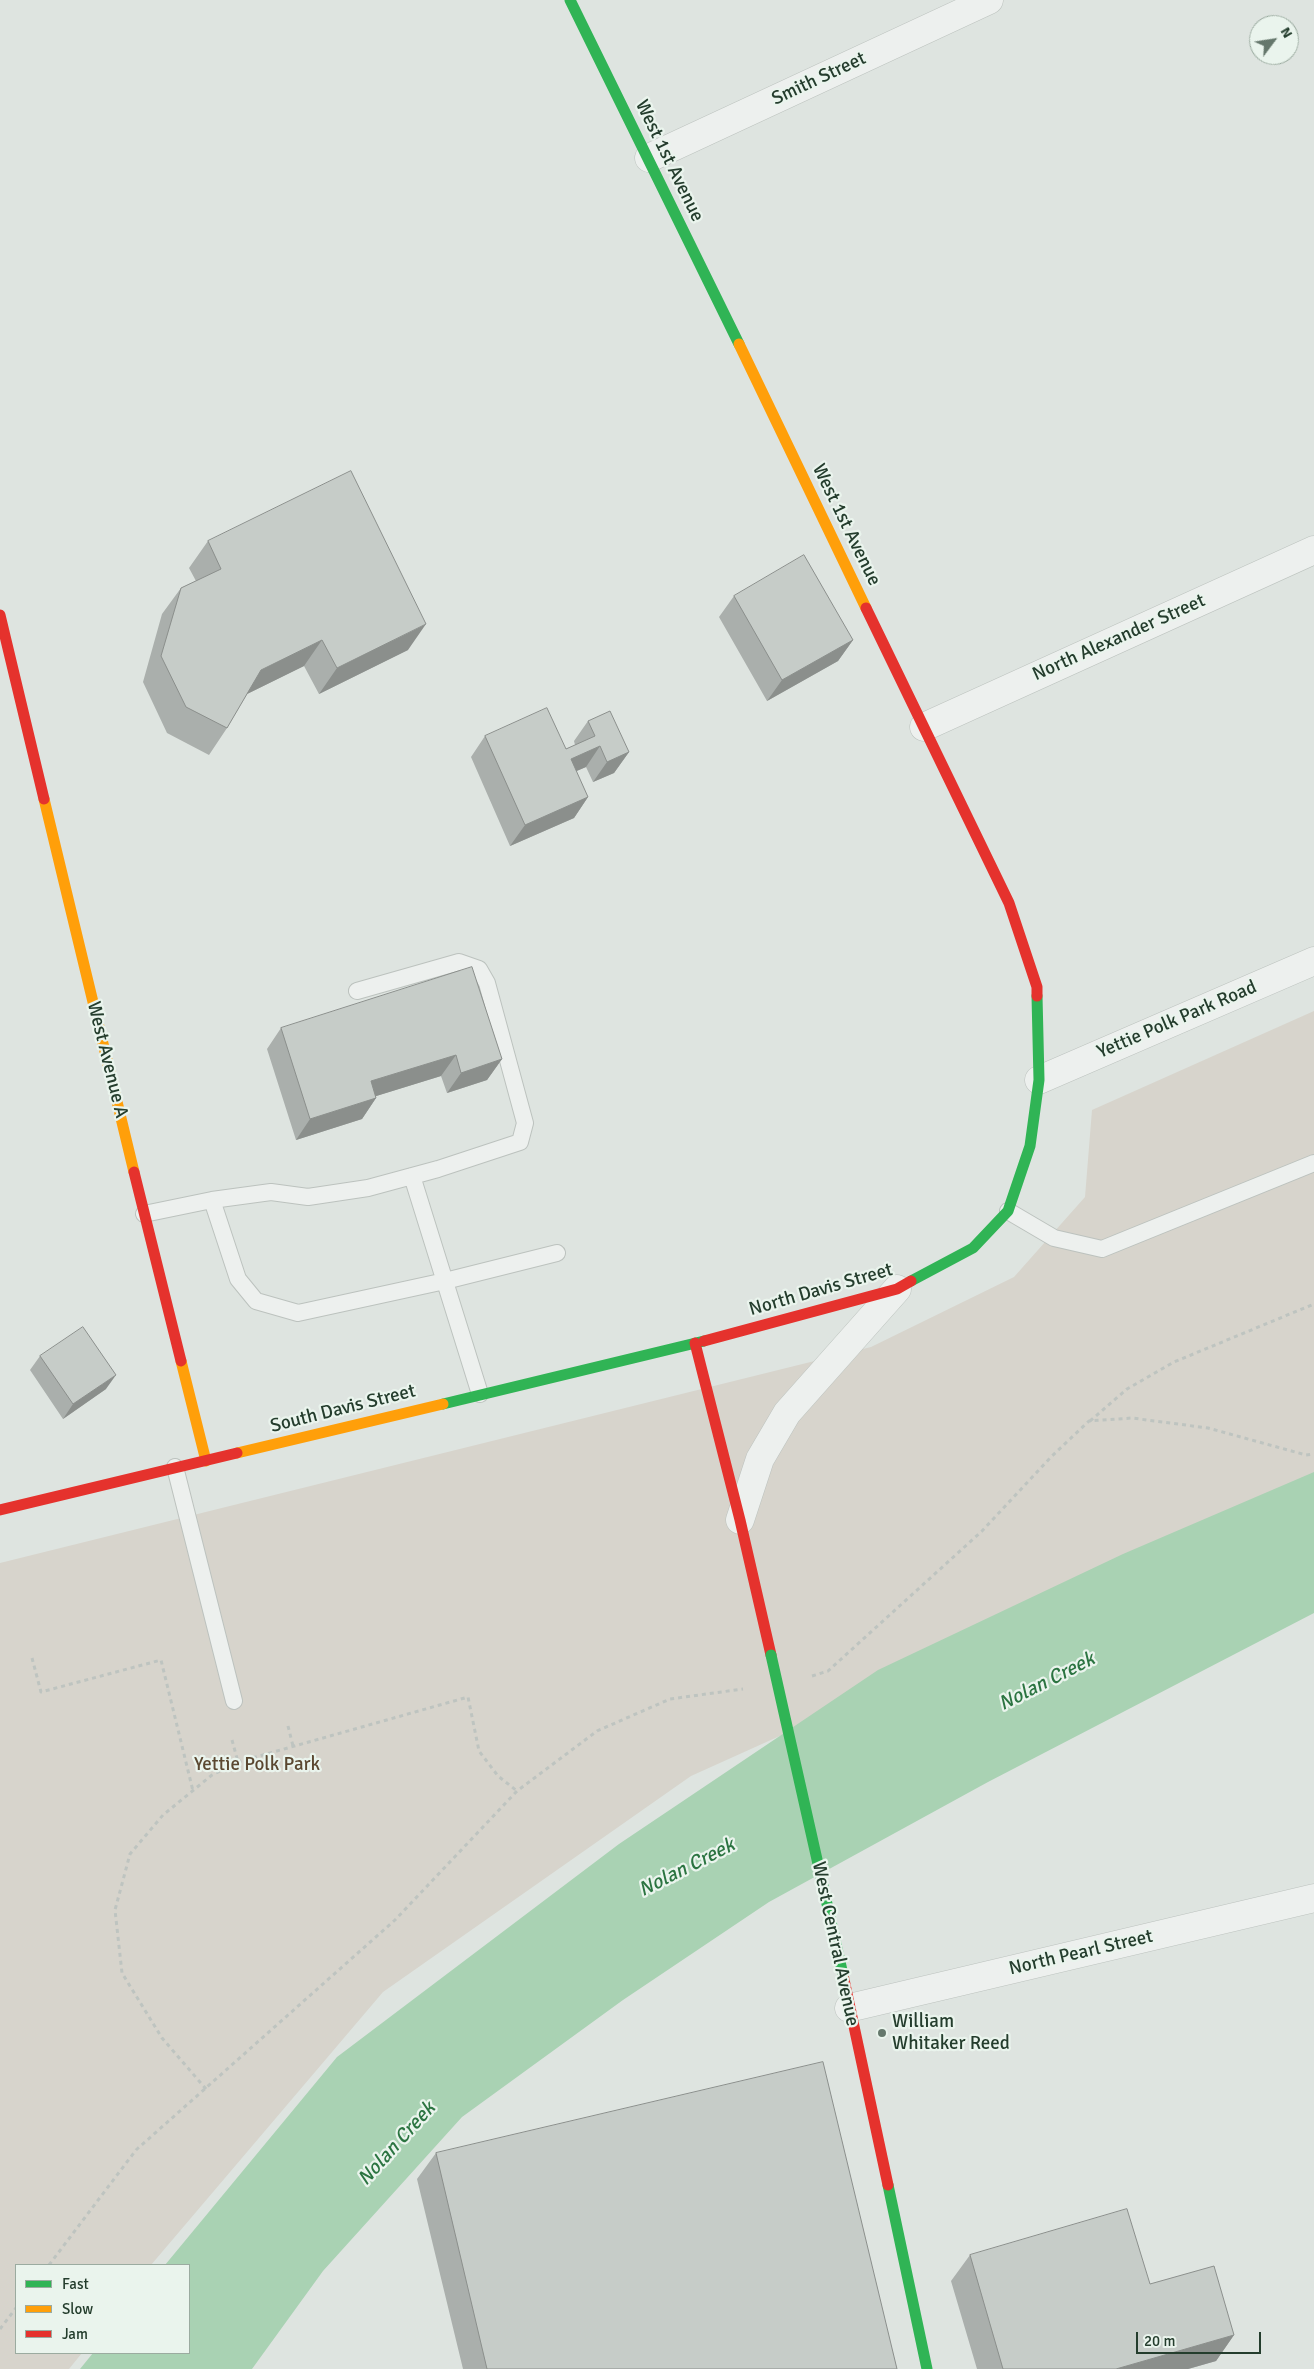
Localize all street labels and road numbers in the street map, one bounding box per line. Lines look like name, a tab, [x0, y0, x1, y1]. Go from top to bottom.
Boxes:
street label: Smith Street	[768, 47, 870, 111]
street label: West 1st Avenue	[630, 96, 708, 226]
street label: West 1st Avenue	[807, 460, 885, 590]
street label: North Alexander Street	[1029, 590, 1209, 686]
street label: Yettie Polk Park Road	[1094, 976, 1260, 1064]
street label: West Avenue A	[82, 999, 132, 1121]
street label: North Davis Street	[747, 1259, 895, 1321]
street label: South Davis Street	[268, 1380, 418, 1438]
street label: West Central Avenue	[806, 1860, 864, 2028]
street label: North Pearl Street	[1007, 1925, 1155, 1981]

